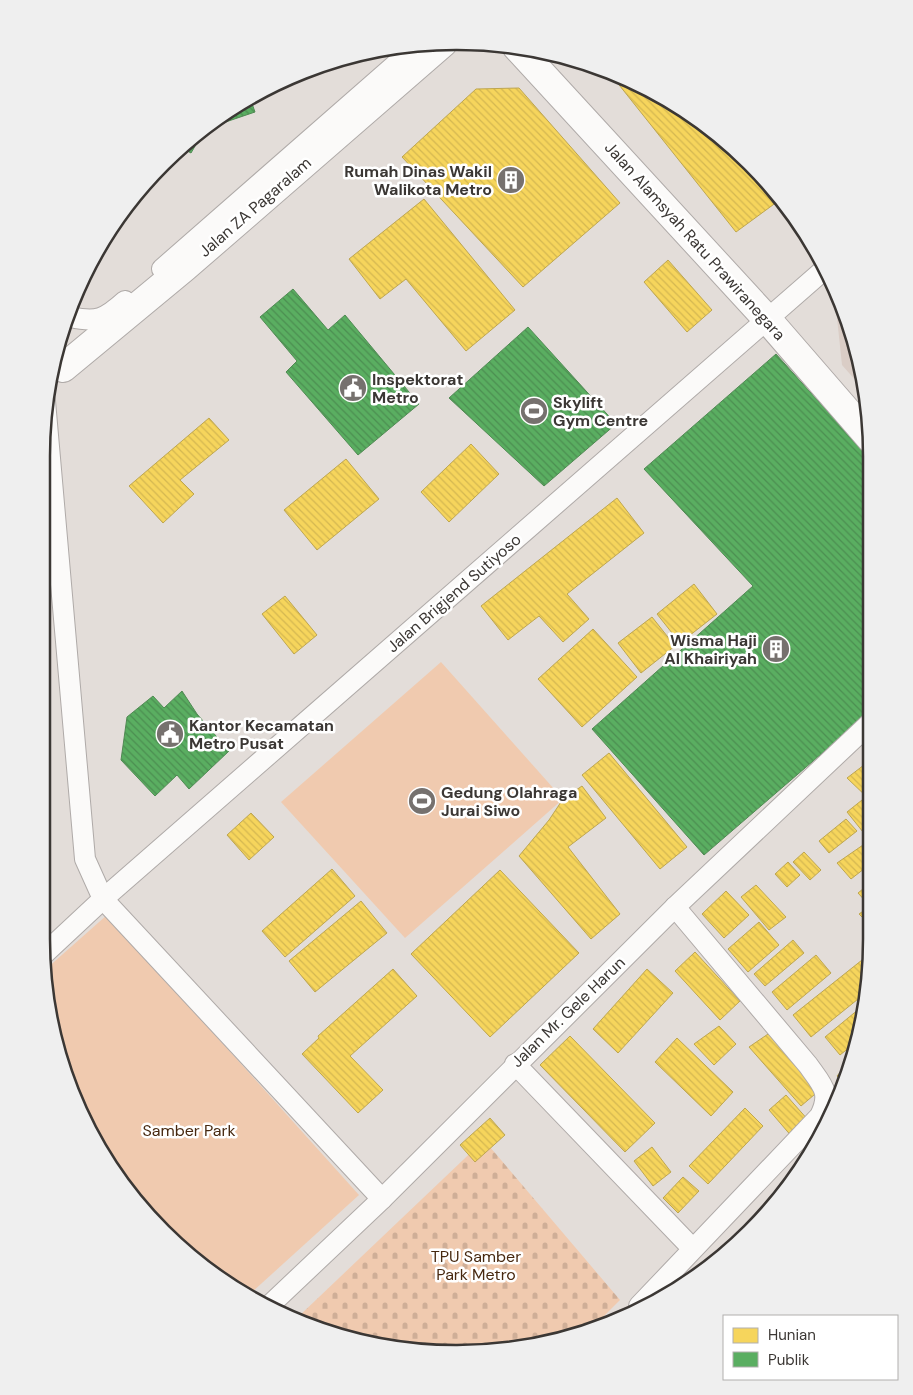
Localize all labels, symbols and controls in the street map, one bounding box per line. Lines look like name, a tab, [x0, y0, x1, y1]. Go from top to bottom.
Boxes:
street label: Jalan Alamsyah Ratu Prawiranegara	[600, 137, 790, 345]
street label: Jalan ZA Pagaralam	[194, 152, 316, 262]
place label: Rumah Dinas Wakil Walikota Metro	[344, 161, 492, 200]
building icon: Rumah Dinas Wakil Walikota Metro	[496, 165, 526, 195]
place label: Inspektorat Metro	[372, 369, 463, 408]
public building icon: Inspektorat Metro	[338, 373, 368, 403]
place label: Skylift Gym Centre	[553, 392, 648, 431]
sports icon: Skylift Gym Centre	[519, 396, 549, 426]
street label: Jalan Brigjend Sutiyoso	[382, 529, 526, 657]
place label: Wisma Haji Al Khairiyah	[664, 630, 757, 669]
building icon: Wisma Haji Al Khairiyah	[761, 634, 791, 664]
place label: Kantor Kecamatan Metro Pusat	[189, 715, 334, 754]
public building icon: Kantor Kecamatan Metro Pusat	[155, 719, 185, 749]
place label: Gedung Olahraga Jurai Siwo	[441, 782, 578, 821]
sports icon: Gedung Olahraga Jurai Siwo	[407, 786, 437, 816]
street label: Jalan Mr. Gele Harun	[507, 952, 629, 1072]
park label: Samber Park	[142, 1120, 236, 1141]
park label: TPU Samber Park Metro	[431, 1246, 521, 1285]
legend	[723, 1315, 898, 1380]
text: Hunian	[768, 1325, 816, 1345]
text: Publik	[768, 1350, 810, 1370]

